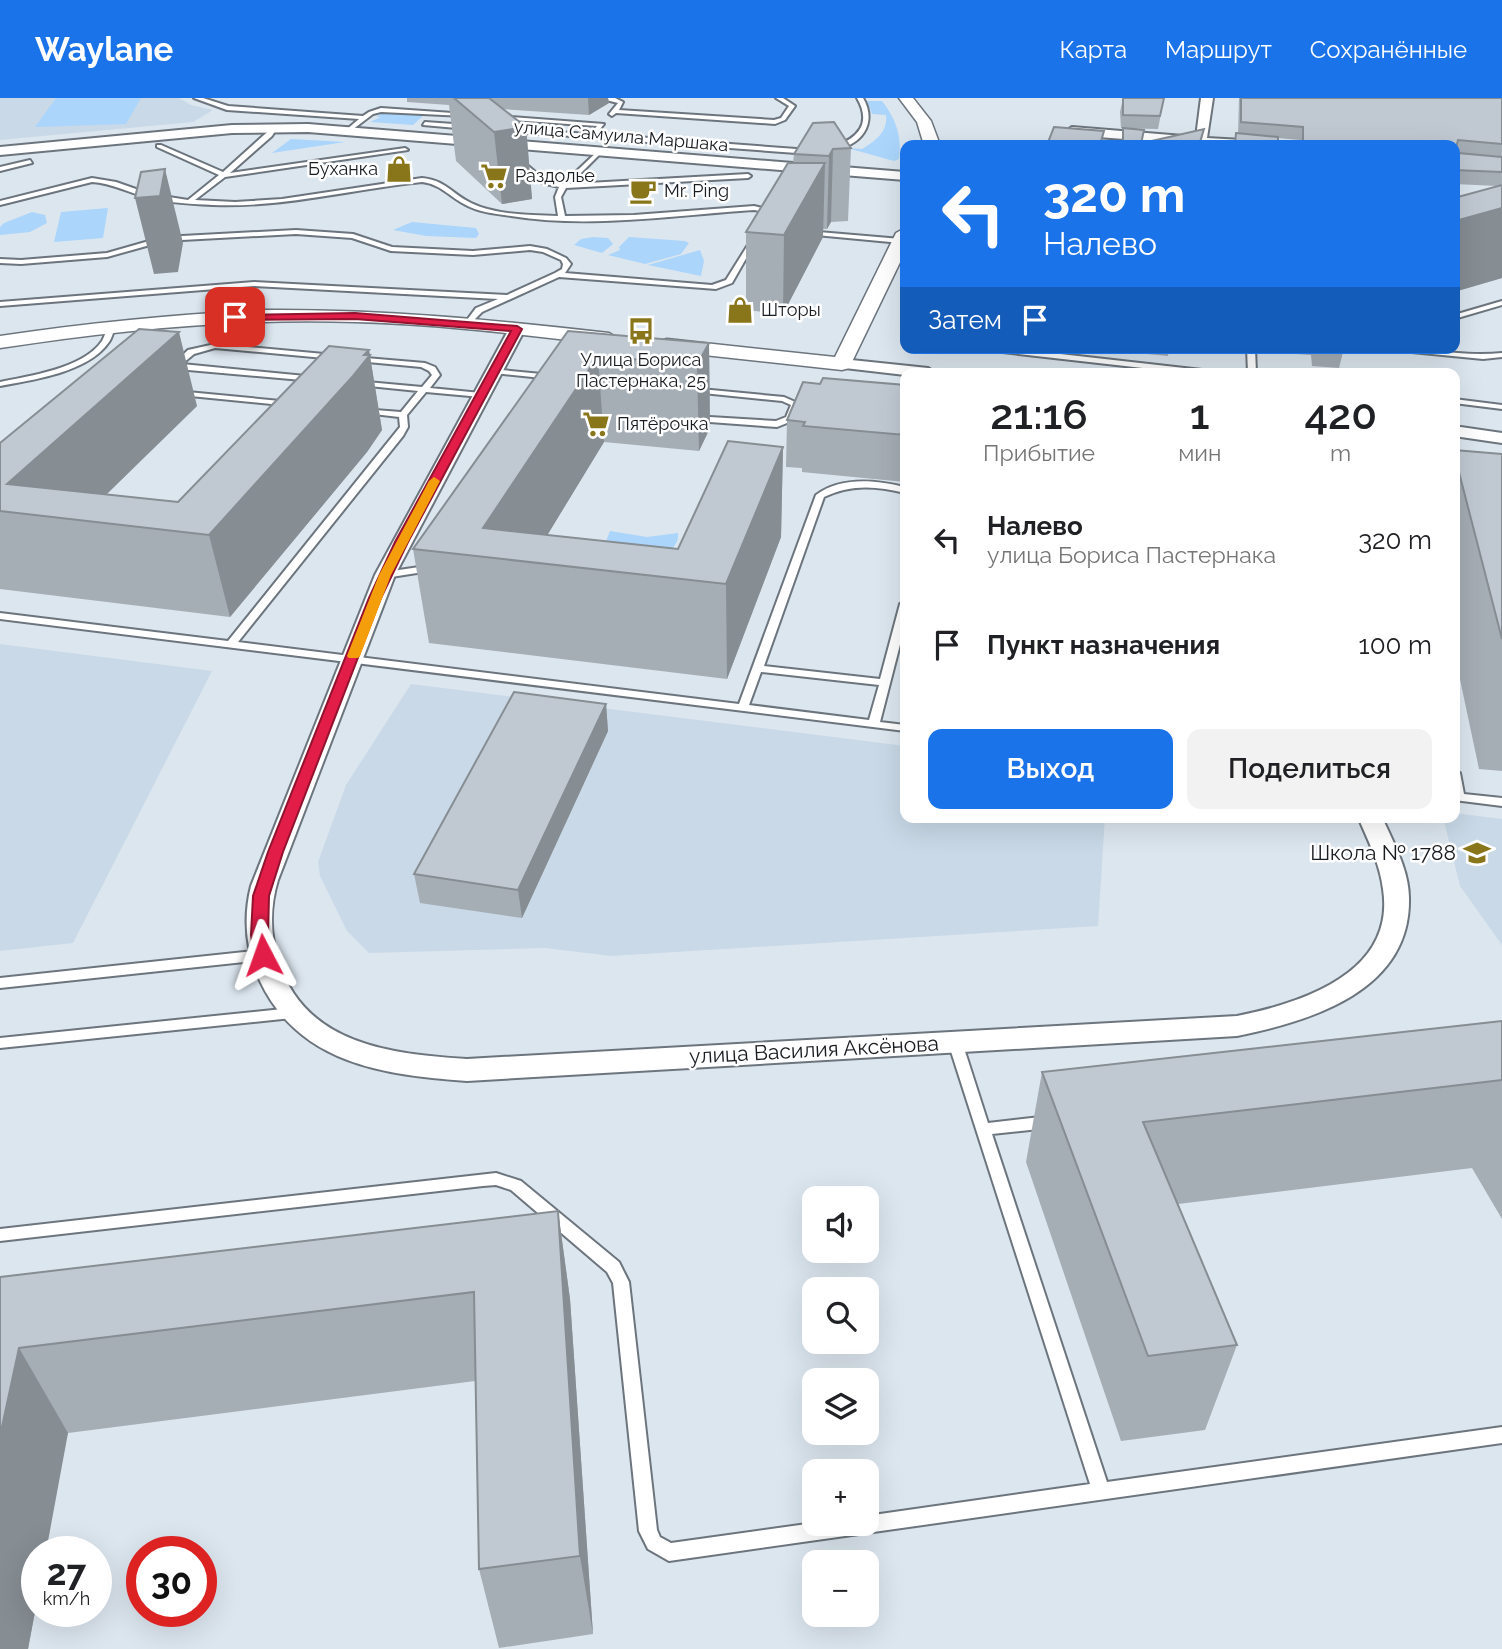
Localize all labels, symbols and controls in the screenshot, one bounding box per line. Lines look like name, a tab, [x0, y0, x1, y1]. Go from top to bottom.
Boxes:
text: Waylane	[35, 30, 173, 69]
text: Карта	[1059, 35, 1127, 64]
text: Маршрут	[1165, 35, 1272, 64]
text: Сохранённые	[1310, 35, 1467, 64]
street label: улица Самуила Маршака	[513, 116, 729, 155]
shop icon: Буханка	[384, 154, 414, 184]
place label: Буханка	[308, 158, 378, 179]
supermarket icon: Раздолье	[479, 161, 509, 191]
place label: Раздолье	[515, 165, 595, 186]
text: 320 m	[1043, 166, 1185, 223]
icon: left	[928, 168, 1019, 259]
cafe icon: Mr. Ping	[628, 176, 658, 206]
place label: Mr. Ping	[664, 180, 729, 201]
text: Налево	[1043, 225, 1157, 262]
pin	[205, 287, 265, 347]
shop icon: Шторы	[725, 295, 755, 325]
icon: arrive	[216, 298, 254, 336]
place label: Шторы	[761, 299, 821, 320]
icon: arrive	[1016, 301, 1054, 339]
text: Затем	[928, 305, 1002, 335]
bus stop icon: Улица Бориса Пастернака, 25	[626, 316, 656, 346]
place label: Улица Бориса Пастернака, 25	[576, 349, 706, 391]
text: 21:16	[990, 390, 1088, 439]
text: 1	[1190, 390, 1210, 439]
text: 420	[1304, 390, 1377, 439]
supermarket icon: Пятёрочка	[581, 409, 611, 439]
place label: Пятёрочка	[617, 413, 709, 434]
text: Прибытие	[983, 439, 1095, 466]
text: мин	[1178, 439, 1221, 466]
text: m	[1330, 439, 1351, 466]
text: Налево	[987, 511, 1083, 541]
icon: left	[928, 521, 966, 559]
text: 320 m	[1358, 525, 1432, 555]
text: улица Бориса Пастернака	[987, 541, 1276, 568]
icon: arrive	[928, 626, 966, 664]
text: Пункт назначения	[987, 630, 1220, 660]
text: 100 m	[1359, 630, 1432, 660]
button: Выход	[928, 729, 1173, 809]
button: Поделиться	[1187, 729, 1432, 809]
school or university icon: Школа № 1788	[1462, 838, 1492, 868]
place label: Школа № 1788	[1310, 840, 1456, 865]
position arrow	[226, 918, 300, 992]
street label: улица Василия Аксёнова	[689, 1030, 939, 1069]
map controls	[802, 1186, 879, 1627]
button: sound	[802, 1186, 879, 1263]
button: search	[802, 1277, 879, 1354]
button: layers	[802, 1368, 879, 1445]
button: +	[802, 1459, 879, 1536]
speed limit sign: 30	[126, 1536, 217, 1627]
button: −	[802, 1550, 879, 1627]
text: 27	[47, 1552, 86, 1593]
text: km/h	[43, 1588, 90, 1609]

